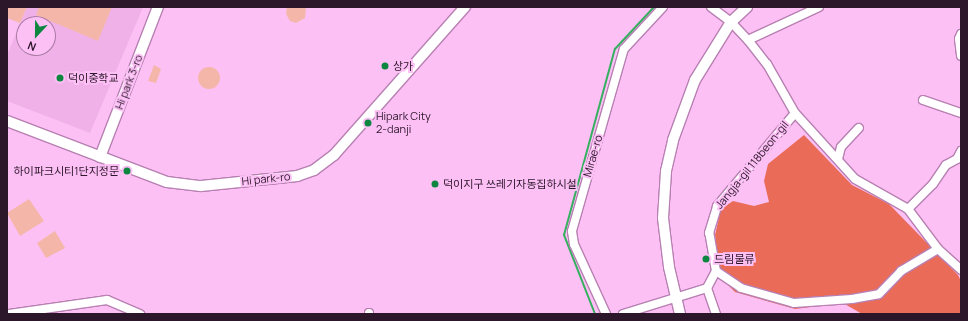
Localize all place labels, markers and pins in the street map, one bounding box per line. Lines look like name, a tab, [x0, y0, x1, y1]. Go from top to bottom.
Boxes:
place label: 상가	[393, 59, 413, 73]
marker: 상가	[380, 61, 390, 71]
place label: 덕이중학교	[68, 71, 119, 85]
marker: 덕이중학교	[55, 73, 65, 83]
place label: Hipark City 2-danji	[376, 110, 431, 136]
marker: Hipark City 2-danji	[363, 118, 373, 128]
place label: 하이파크시티1단지정문	[14, 164, 119, 178]
marker: 하이파크시티1단지정문	[122, 166, 132, 176]
place label: 덕이지구 쓰레기자동집하시설	[443, 177, 577, 191]
marker: 덕이지구 쓰레기자동집하시설	[430, 179, 440, 189]
place label: 드림물류	[714, 252, 754, 266]
marker: 드림물류	[701, 254, 711, 264]

